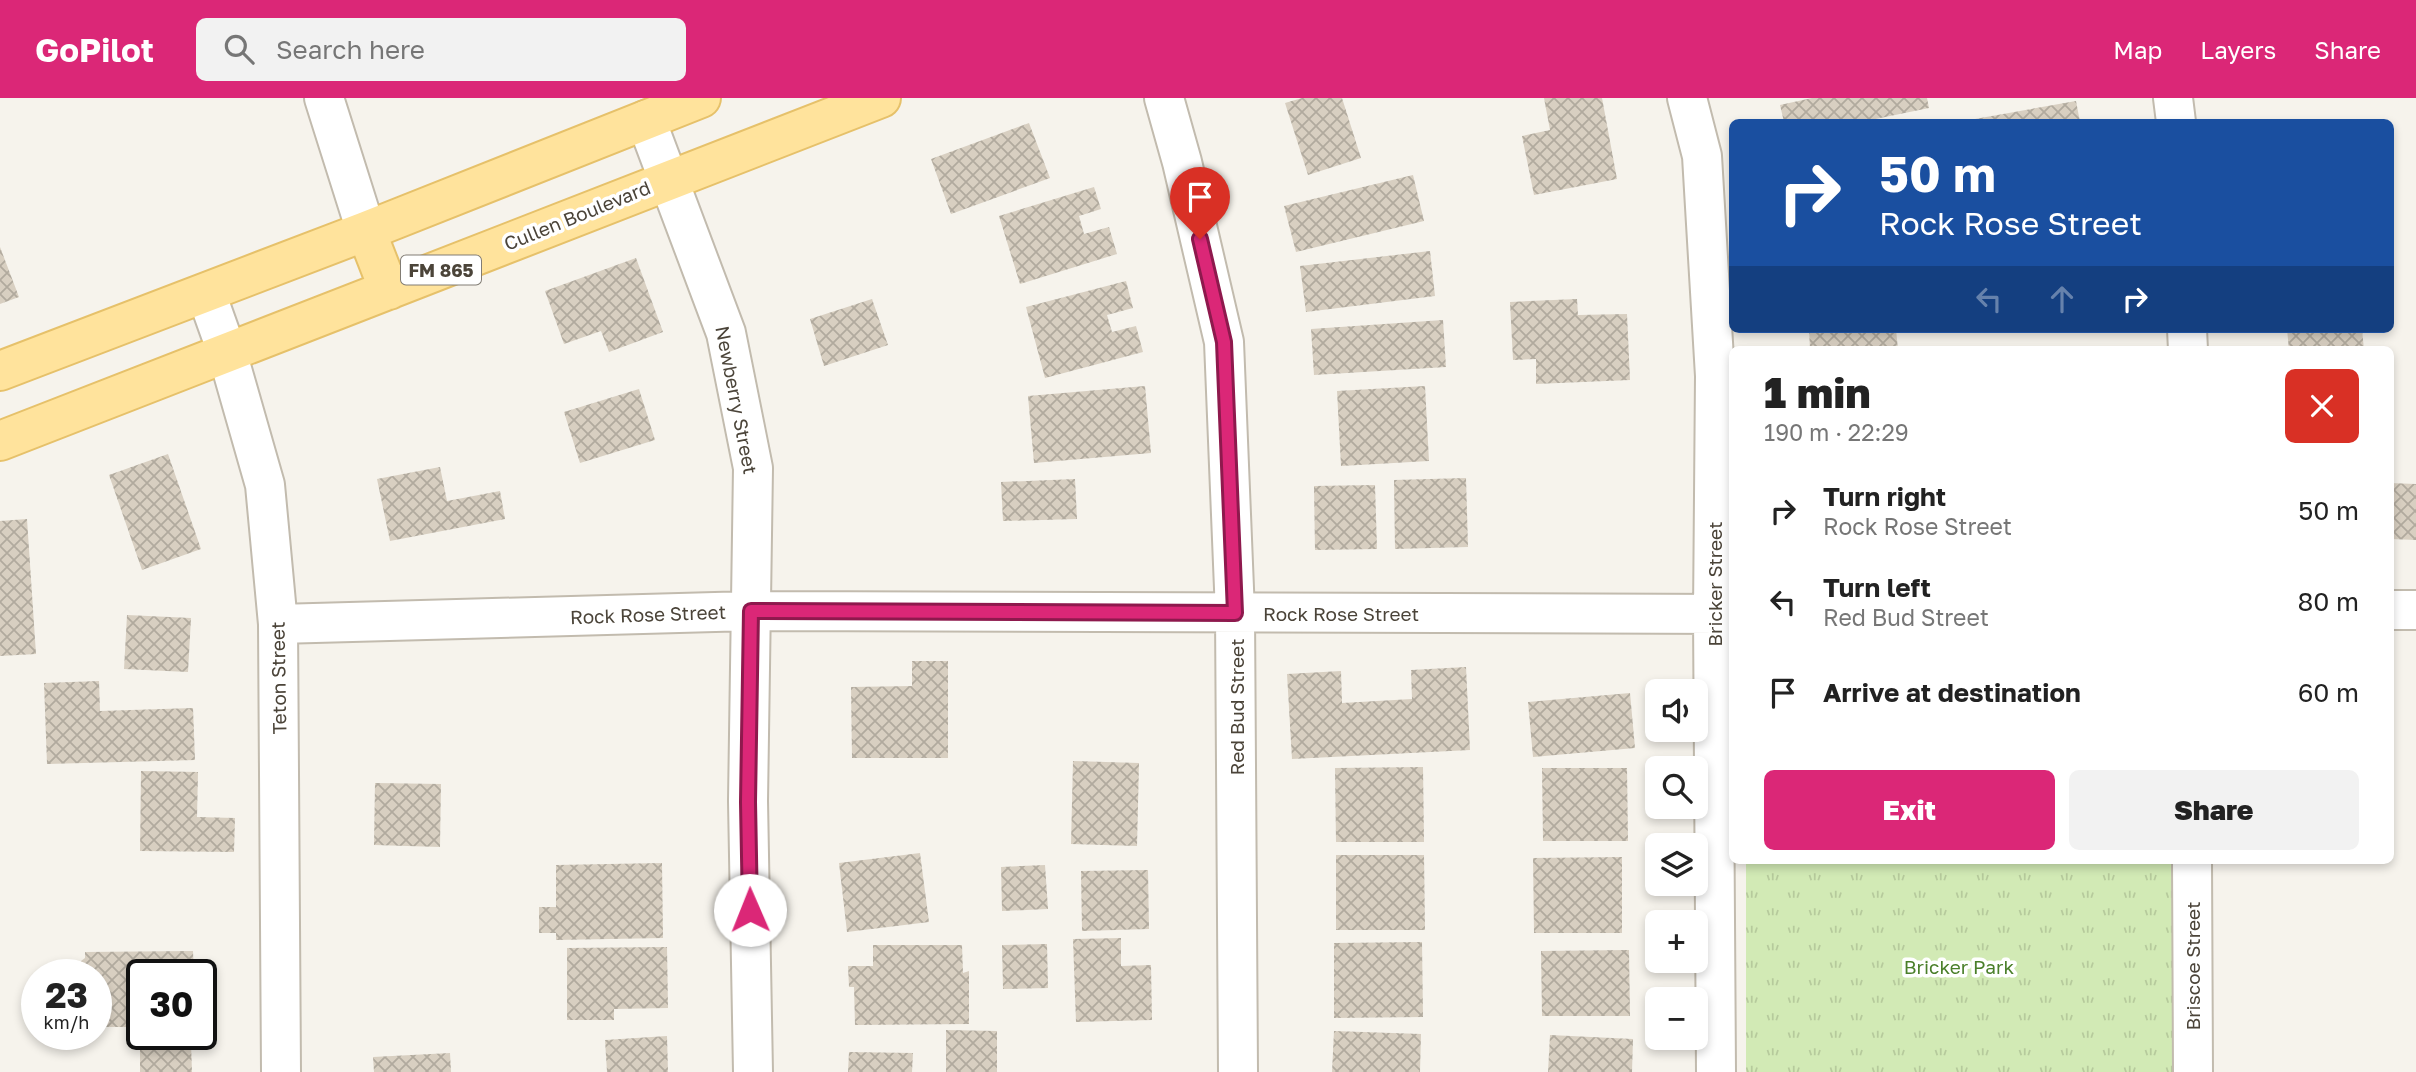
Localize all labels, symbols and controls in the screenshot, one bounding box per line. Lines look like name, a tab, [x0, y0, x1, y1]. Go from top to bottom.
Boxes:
search box	[196, 18, 686, 81]
text: GoPilot	[35, 30, 154, 69]
icon: search	[220, 30, 258, 68]
text: Search here	[276, 34, 425, 65]
text: Map	[2113, 35, 2162, 64]
text: Layers	[2200, 35, 2276, 64]
text: Share	[2314, 35, 2381, 64]
text: 50 m	[1879, 144, 1996, 203]
icon: right	[1764, 147, 1855, 238]
pin	[1170, 167, 1230, 239]
street label: Cullen Boulevard	[501, 175, 653, 255]
icon: arrive	[1181, 178, 1219, 216]
text: Rock Rose Street	[1879, 204, 2142, 242]
road number: FM 865	[401, 256, 481, 285]
icon: left	[1970, 280, 2008, 318]
icon: ahead	[2043, 280, 2081, 318]
icon: right	[2116, 280, 2154, 318]
street label: Newberry Street	[711, 324, 763, 476]
text: 1 min	[1764, 367, 1871, 417]
button: close	[2285, 369, 2359, 443]
text: 190 m · 22:29	[1764, 418, 1909, 446]
text: Turn right	[1823, 481, 1946, 512]
icon: right	[1764, 492, 1802, 530]
text: 50 m	[2298, 495, 2359, 526]
text: Rock Rose Street	[1823, 512, 2012, 540]
street label: Bricker Street	[1703, 521, 1726, 647]
text: Turn left	[1823, 572, 1931, 603]
icon: left	[1764, 583, 1802, 621]
text: 80 m	[2298, 586, 2359, 617]
street label: Rock Rose Street	[570, 600, 726, 628]
street label: Rock Rose Street	[1263, 602, 1419, 625]
text: Red Bud Street	[1823, 603, 1989, 631]
street label: Teton Street	[266, 621, 290, 735]
street label: Red Bud Street	[1225, 638, 1248, 776]
icon: arrive	[1764, 674, 1802, 712]
text: Arrive at destination	[1823, 677, 2081, 708]
text: 60 m	[2298, 677, 2359, 708]
map controls	[1645, 679, 1708, 1050]
button: sound	[1645, 679, 1708, 742]
button: search	[1645, 756, 1708, 819]
button: Exit	[1764, 770, 2055, 850]
button: Share	[2069, 770, 2359, 850]
button: layers	[1645, 833, 1708, 896]
position arrow	[713, 873, 787, 947]
street label: Briscoe Street	[2181, 901, 2204, 1031]
button: +	[1645, 910, 1708, 973]
park label: Bricker Park	[1904, 955, 2014, 978]
speed limit sign: 30	[126, 959, 217, 1050]
text: 23	[45, 974, 88, 1016]
button: −	[1645, 987, 1708, 1050]
text: km/h	[44, 1011, 89, 1033]

